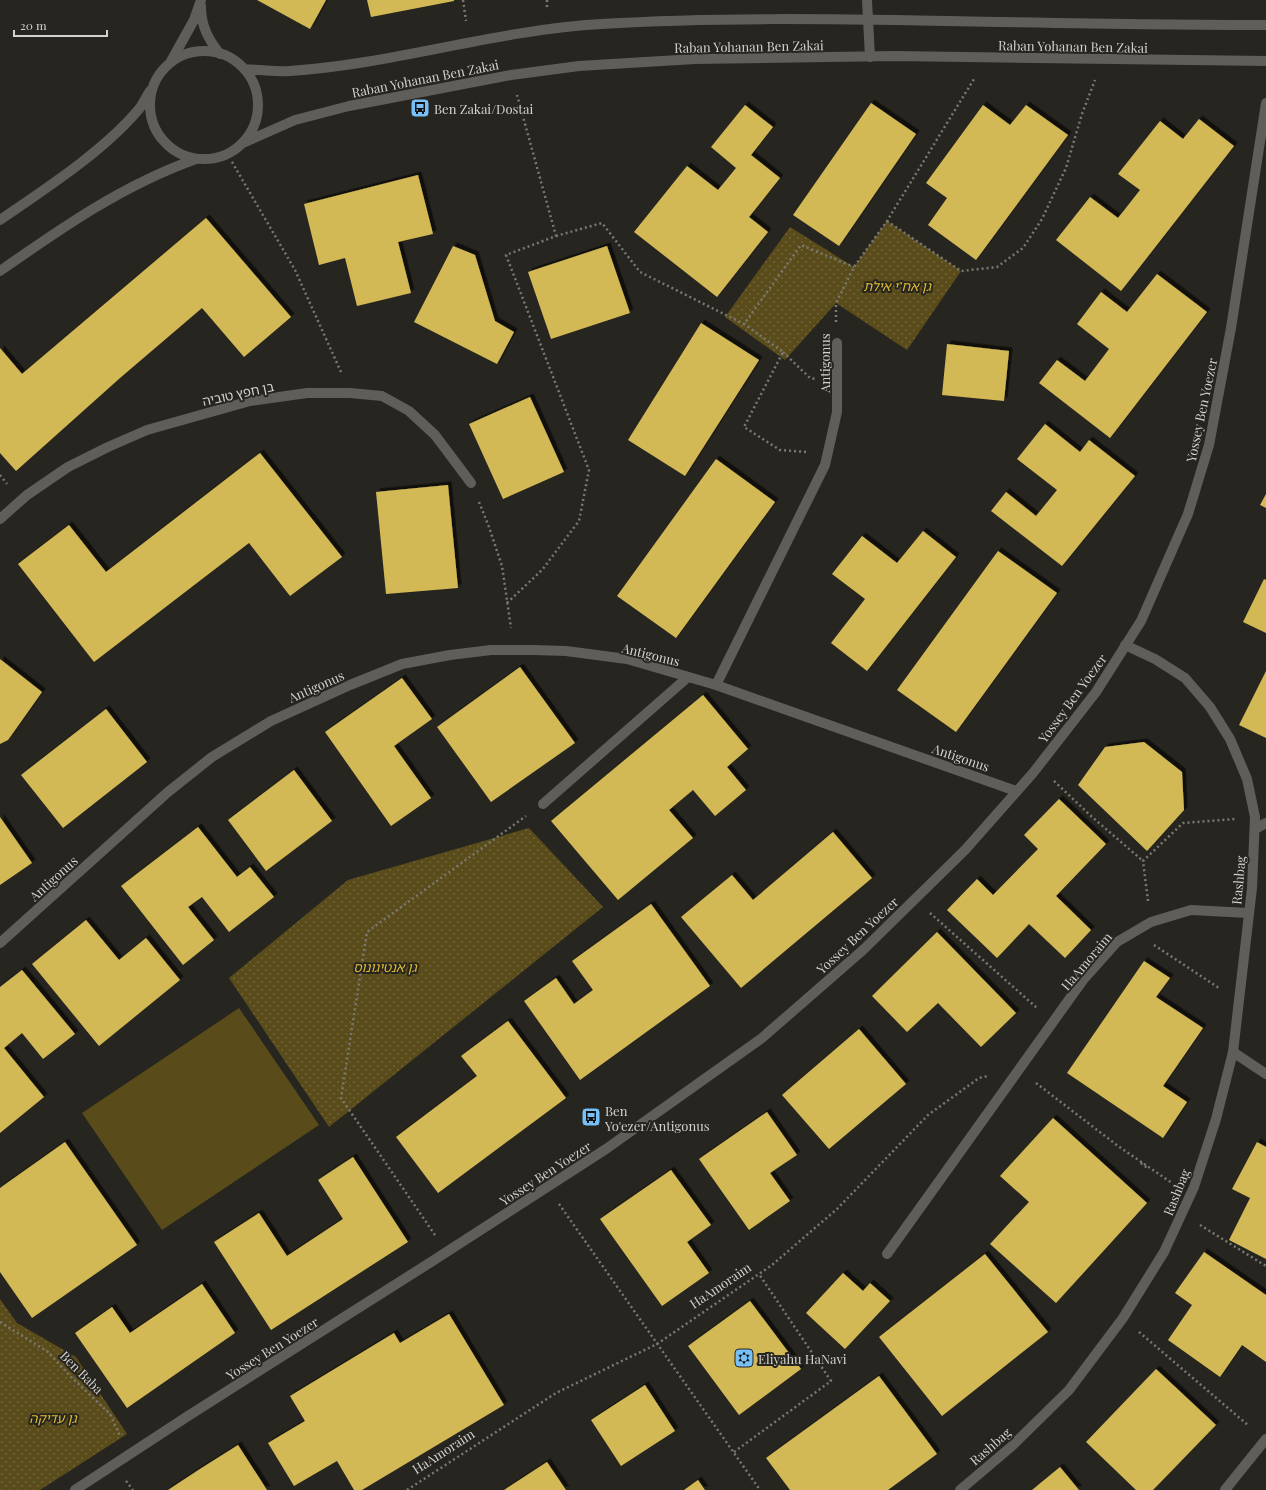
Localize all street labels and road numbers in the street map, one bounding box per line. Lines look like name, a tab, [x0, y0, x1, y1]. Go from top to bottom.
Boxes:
street label: Raban Yohanan Ben Zakai	[674, 36, 824, 56]
street label: Raban Yohanan Ben Zakai	[998, 36, 1148, 56]
street label: Raban Yohanan Ben Zakai	[350, 55, 500, 101]
street label: Antigonus	[816, 333, 833, 394]
street label: Yossey Ben Yoezer	[1181, 356, 1220, 464]
street label: בן חפץ טוביה	[201, 377, 275, 409]
street label: Antigonus	[619, 638, 682, 669]
street label: Yossey Ben Yoezer	[1033, 650, 1110, 747]
street label: Antigonus	[285, 666, 347, 706]
street label: Antigonus	[929, 739, 992, 775]
street label: Antigonus	[25, 852, 81, 905]
street label: Rashbag	[1227, 855, 1249, 905]
street label: Yossey Ben Yoezer	[812, 893, 902, 978]
street label: HaAmoraim	[1057, 928, 1116, 994]
street label: Yossey Ben Yoezer	[495, 1137, 594, 1209]
street label: Rashbag	[1159, 1166, 1193, 1218]
street label: HaAmoraim	[686, 1258, 754, 1312]
street label: Yossey Ben Yoezer	[222, 1313, 322, 1384]
street label: Ben Baba	[57, 1347, 107, 1397]
street label: Rashbag	[966, 1423, 1014, 1468]
street label: HaAmoraim	[409, 1424, 478, 1477]

